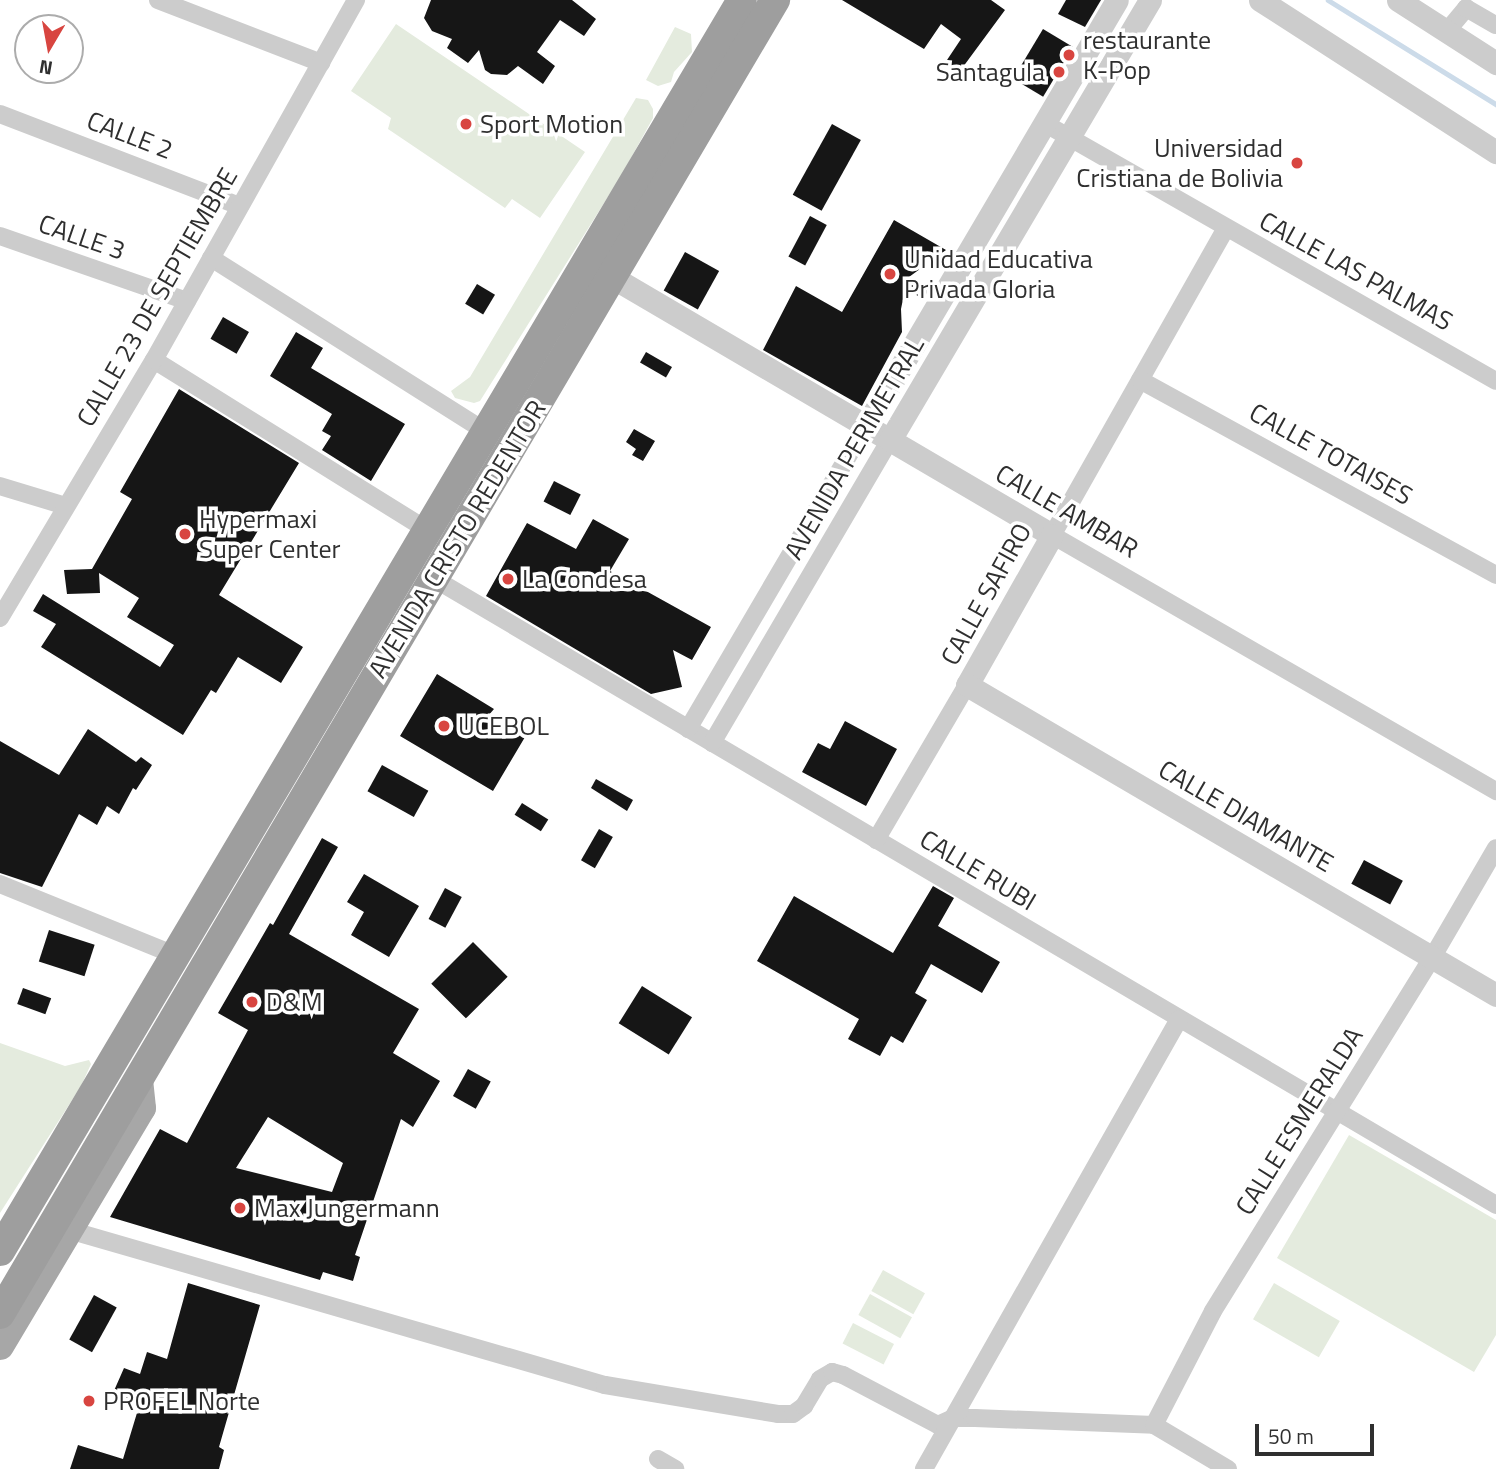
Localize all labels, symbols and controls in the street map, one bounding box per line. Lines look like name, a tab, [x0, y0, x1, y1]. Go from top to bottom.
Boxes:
north arrow	[14, 14, 84, 84]
place label: restaurante K-Pop	[1083, 24, 1211, 86]
marker: restaurante K-Pop	[1061, 47, 1077, 63]
text: N	[37, 53, 55, 84]
place label: Santagula	[936, 56, 1045, 88]
marker: Santagula	[1051, 64, 1067, 80]
street label: CALLE 2	[83, 104, 177, 166]
place label: Sport Motion	[480, 108, 623, 140]
marker: Sport Motion	[458, 116, 474, 132]
place label: Universidad Cristiana de Bolivia	[1076, 132, 1283, 194]
marker: Universidad Cristiana de Bolivia	[1289, 155, 1305, 171]
street label: CALLE 23 DE SEPTIEMBRE	[70, 162, 244, 432]
street label: CALLE LAS PALMAS	[1254, 205, 1458, 337]
street label: CALLE 3	[35, 208, 129, 266]
place label: Unidad Educativa Privada Gloria	[904, 243, 1093, 304]
marker: Unidad Educativa Privada Gloria	[882, 266, 898, 282]
street label: AVENIDA PERIMETRAL	[778, 331, 930, 565]
street label: AVENIDA CRISTO REDENTOR	[362, 395, 552, 683]
street label: CALLE TOTAISES	[1244, 396, 1418, 512]
street label: CALLE AMBAR	[990, 458, 1144, 564]
place label: Hypermaxi Super Center	[199, 503, 341, 564]
street label: CALLE SAFIRO	[934, 518, 1038, 670]
marker: Hypermaxi Super Center	[177, 526, 193, 542]
place label: La Condesa	[522, 563, 647, 595]
marker: La Condesa	[500, 571, 516, 587]
place label: UCEBOL	[458, 710, 549, 742]
marker: UCEBOL	[436, 718, 452, 734]
street label: CALLE DIAMANTE	[1153, 753, 1339, 879]
street label: CALLE RUBI	[914, 823, 1042, 917]
place label: D&M	[266, 986, 322, 1018]
marker: D&M	[244, 994, 260, 1010]
street label: CALLE ESMERALDA	[1229, 1022, 1369, 1220]
place label: Max Jungermann	[254, 1192, 440, 1224]
marker: Max Jungermann	[232, 1200, 248, 1216]
place label: PROFEL Norte	[103, 1385, 260, 1417]
marker: PROFEL Norte	[81, 1393, 97, 1409]
scale bar	[1258, 1410, 1377, 1454]
text: 50 m	[1268, 1420, 1314, 1452]

